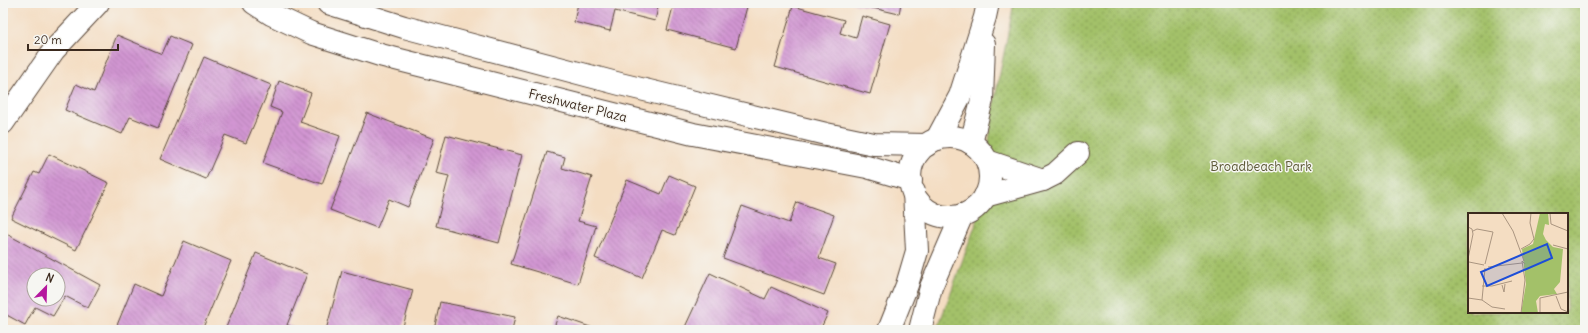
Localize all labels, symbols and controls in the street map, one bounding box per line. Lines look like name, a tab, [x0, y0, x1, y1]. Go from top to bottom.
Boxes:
scale bar	[28, 26, 118, 52]
text: 20 m	[34, 32, 62, 47]
street label: Freshwater Plaza	[527, 85, 629, 126]
park label: Broadbeach Park	[1210, 158, 1312, 175]
inset map	[1468, 213, 1568, 313]
north arrow	[26, 267, 66, 307]
text: N	[44, 270, 56, 286]

